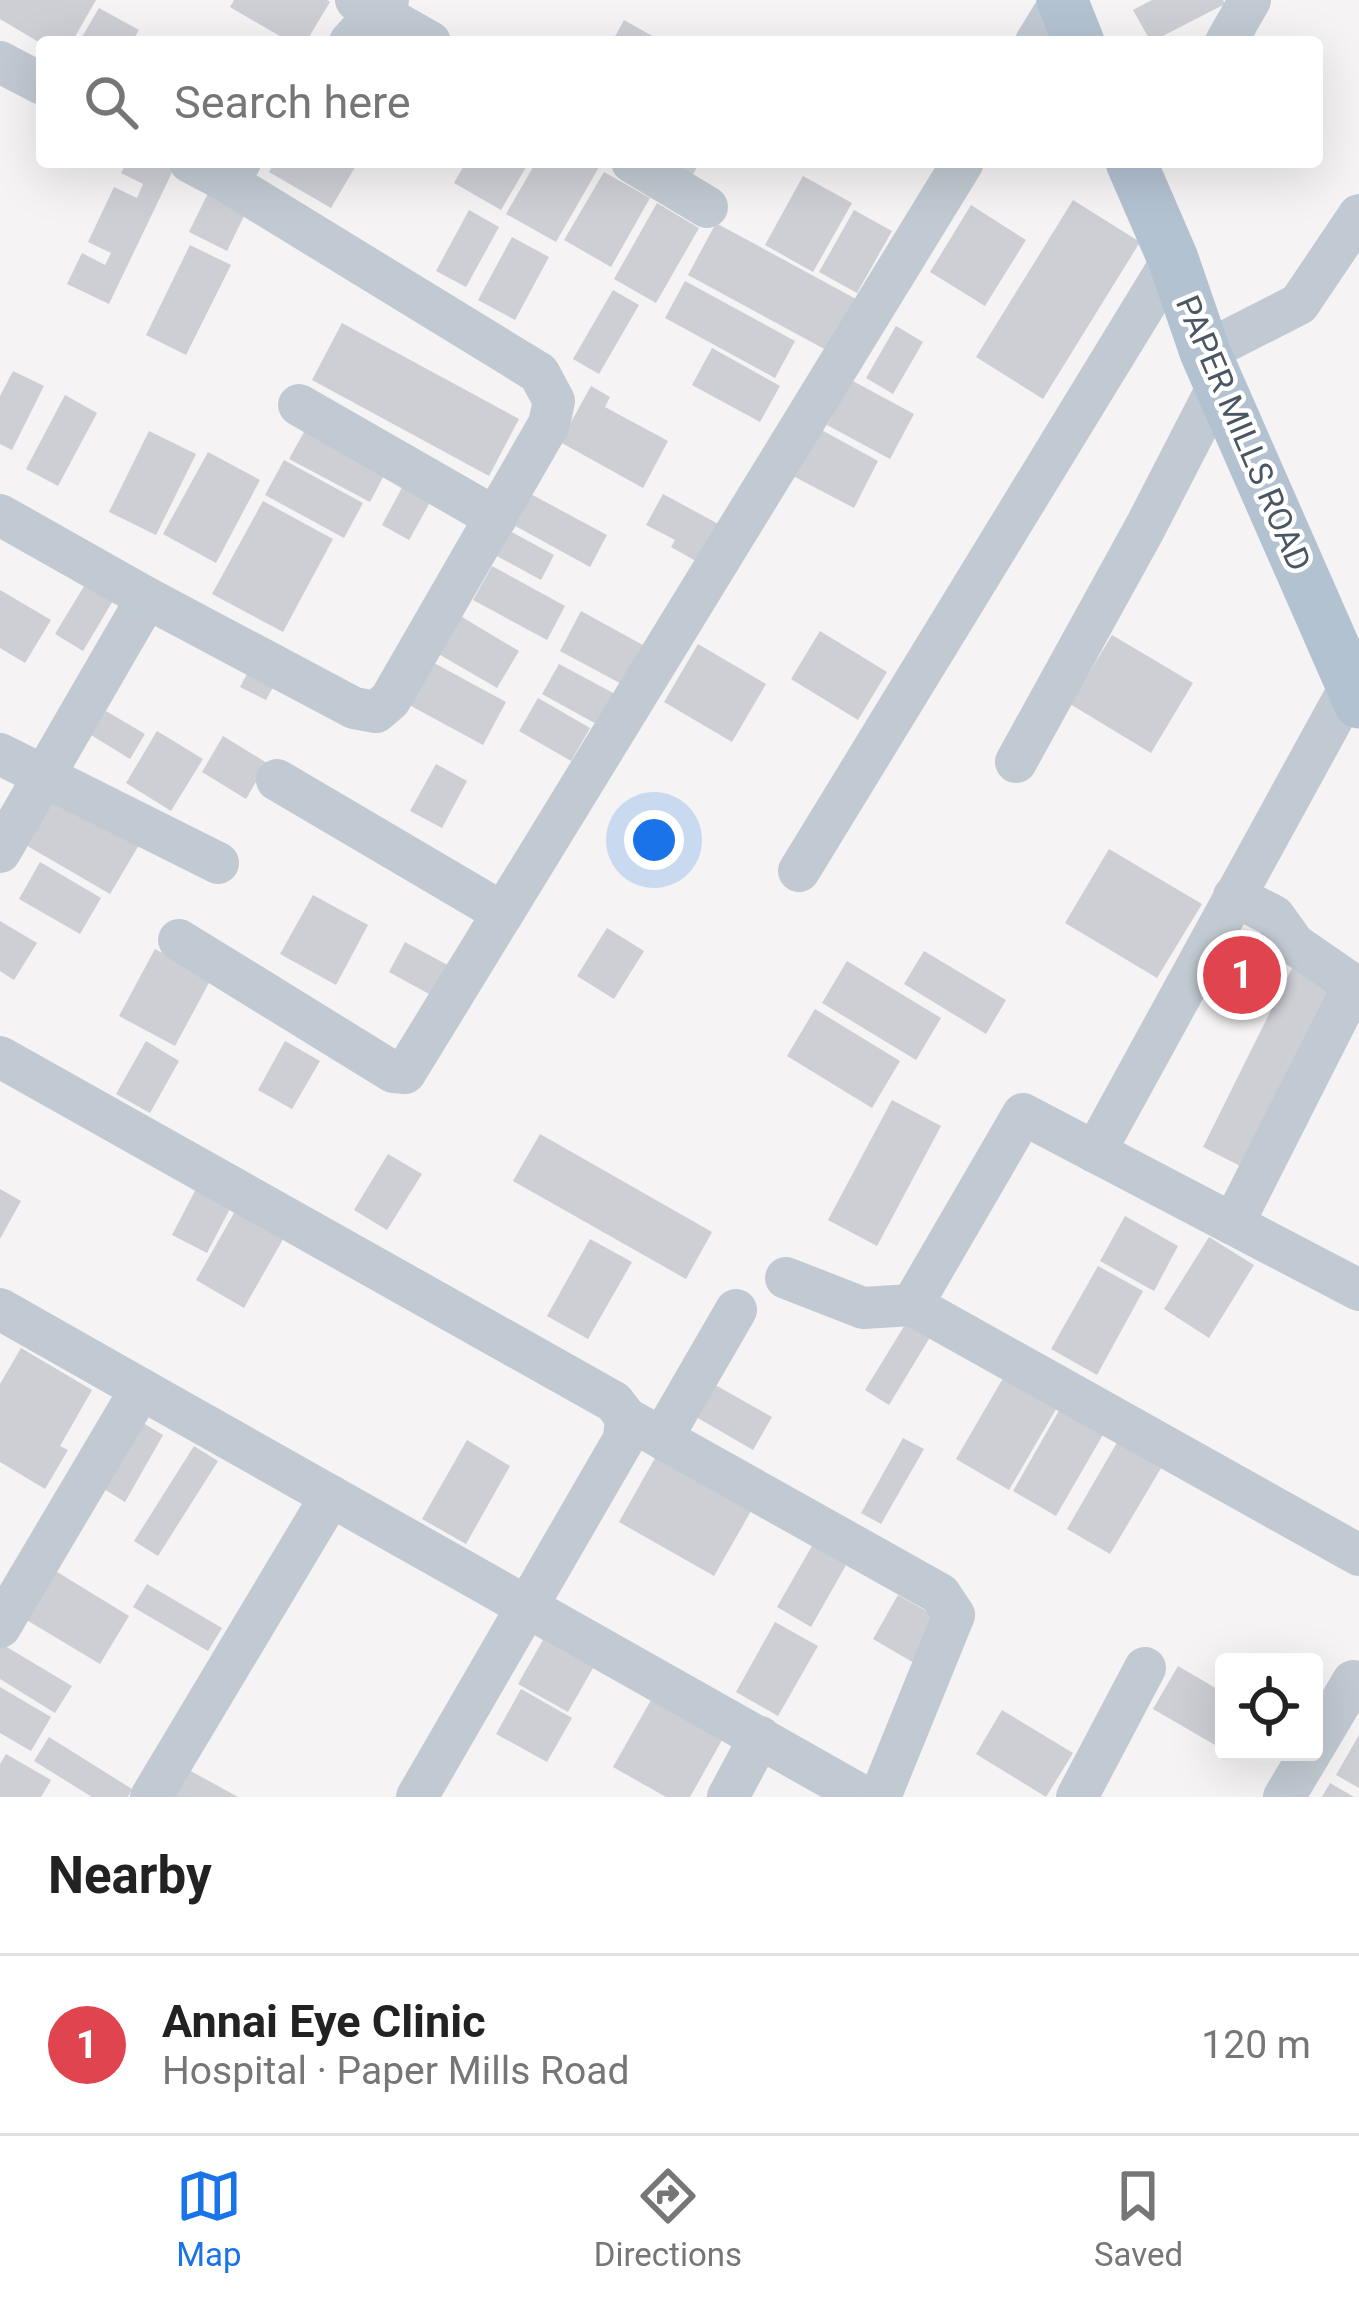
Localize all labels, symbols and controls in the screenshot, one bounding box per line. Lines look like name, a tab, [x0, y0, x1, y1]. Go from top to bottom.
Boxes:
search box	[36, 36, 1323, 168]
icon: search	[78, 69, 144, 135]
text: Search here	[174, 76, 411, 129]
street label: PAPER MILLS ROAD	[1168, 290, 1319, 577]
your location	[624, 810, 684, 870]
pin: 1	[1203, 930, 1281, 1020]
map controls	[1215, 1653, 1323, 1761]
button: locate	[1215, 1653, 1323, 1761]
text: Nearby	[48, 1846, 212, 1905]
text: Annai Eye Clinic	[162, 1995, 486, 2048]
text: 1	[76, 2022, 98, 2068]
text: 120 m	[1201, 2022, 1311, 2068]
text: Hospital · Paper Mills Road	[162, 2048, 629, 2094]
tab: Map	[176, 2163, 242, 2274]
tab: Directions	[594, 2163, 742, 2274]
tab: Saved	[1094, 2163, 1183, 2274]

